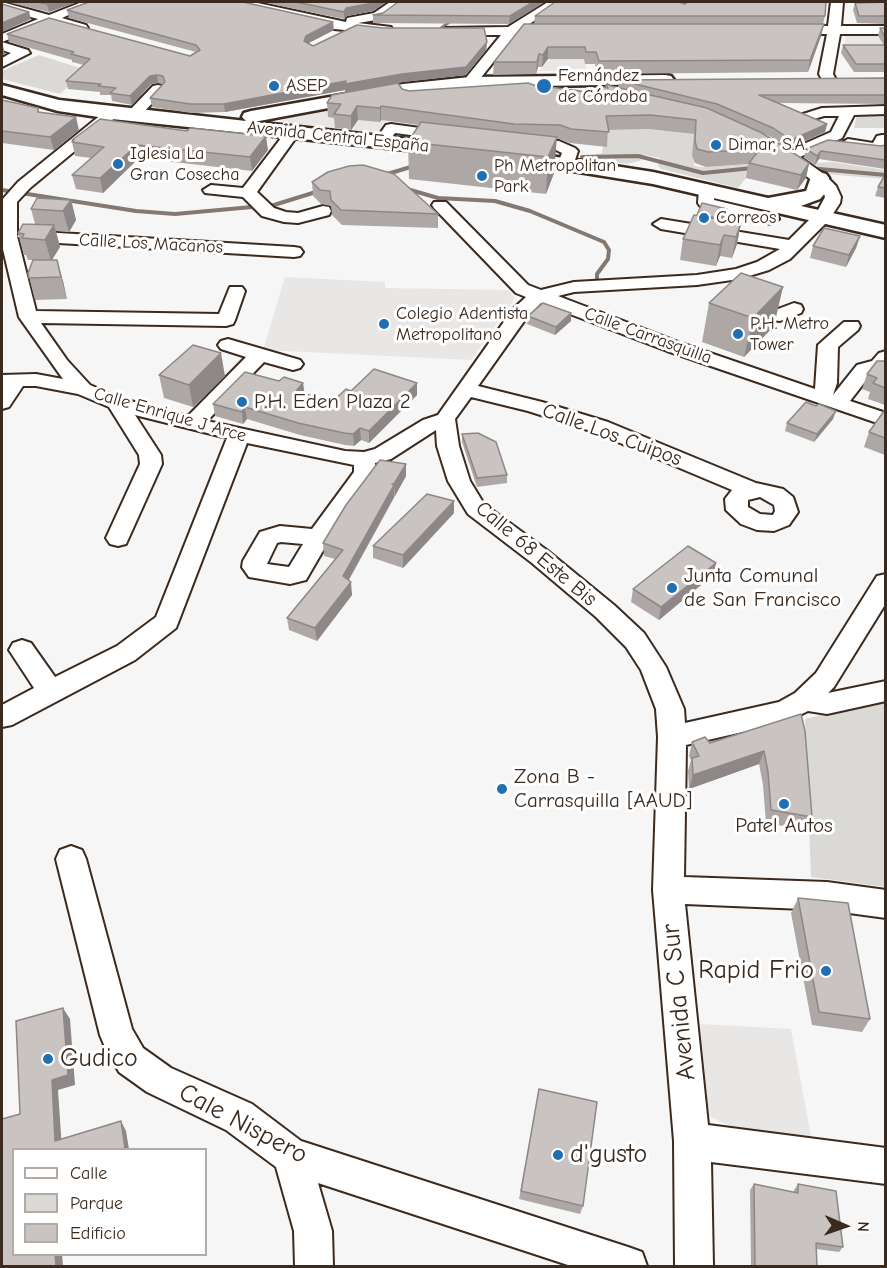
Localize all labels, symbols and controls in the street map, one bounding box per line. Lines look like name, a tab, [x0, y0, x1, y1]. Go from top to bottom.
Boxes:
place label: Fernández de Córdoba	[558, 65, 648, 107]
place label: ASEP	[286, 75, 327, 97]
marker: Fernández de Córdoba	[535, 77, 553, 95]
marker: ASEP	[267, 79, 281, 93]
street label: Avenida Central España	[246, 117, 430, 157]
place label: Dimar, S.A.	[728, 134, 808, 156]
marker: Dimar, S.A.	[709, 138, 723, 152]
place label: Iglesia La Gran Cosecha	[130, 143, 239, 186]
place label: Ph Metropolitan Park	[494, 155, 616, 198]
marker: Iglesia La Gran Cosecha	[111, 157, 125, 171]
marker: Ph Metropolitan Park	[475, 169, 489, 183]
place label: Correos	[716, 207, 776, 229]
marker: Correos	[697, 211, 711, 225]
street label: Calle Los Macanos	[79, 229, 223, 259]
place label: Colegio Adentista Metropolitano	[396, 303, 528, 346]
street label: Calle Carrasquilla	[581, 303, 715, 369]
place label: P.H. Metro Tower	[750, 313, 829, 356]
marker: Colegio Adentista Metropolitano	[377, 317, 391, 331]
marker: P.H. Metro Tower	[731, 327, 745, 341]
street label: Calle Enrique J Arce	[91, 383, 249, 447]
place label: P.H. Eden Plaza 2	[254, 389, 411, 415]
marker: P.H. Eden Plaza 2	[235, 395, 249, 409]
street label: Calle Los Cuipos	[539, 398, 685, 472]
street label: Calle 68 Este Bis	[470, 496, 602, 612]
place label: Junta Comunal de San Francisco	[684, 563, 841, 613]
marker: Junta Comunal de San Francisco	[665, 581, 679, 595]
place label: Zona B - Carrasquilla [AAUD]	[514, 764, 692, 814]
marker: Zona B - Carrasquilla [AAUD]	[495, 782, 509, 796]
marker: Patel Autos	[777, 797, 791, 811]
place label: Patel Autos	[735, 813, 833, 839]
street label: Avenida C Sur	[655, 922, 703, 1082]
place label: Rapid Frio	[698, 955, 814, 987]
marker: Rapid Frio	[819, 964, 833, 978]
place label: Gudico	[60, 1043, 138, 1075]
marker: Gudico	[41, 1052, 55, 1066]
street label: Cale Nispero	[173, 1077, 313, 1171]
place label: d'gusto	[570, 1139, 647, 1171]
legend	[12, 1148, 207, 1256]
marker: d'gusto	[551, 1148, 565, 1162]
text: Calle	[70, 1163, 107, 1184]
text: Parque	[70, 1193, 123, 1214]
north arrow	[815, 1196, 875, 1256]
text: N	[854, 1221, 872, 1232]
text: Edificio	[70, 1223, 126, 1244]

